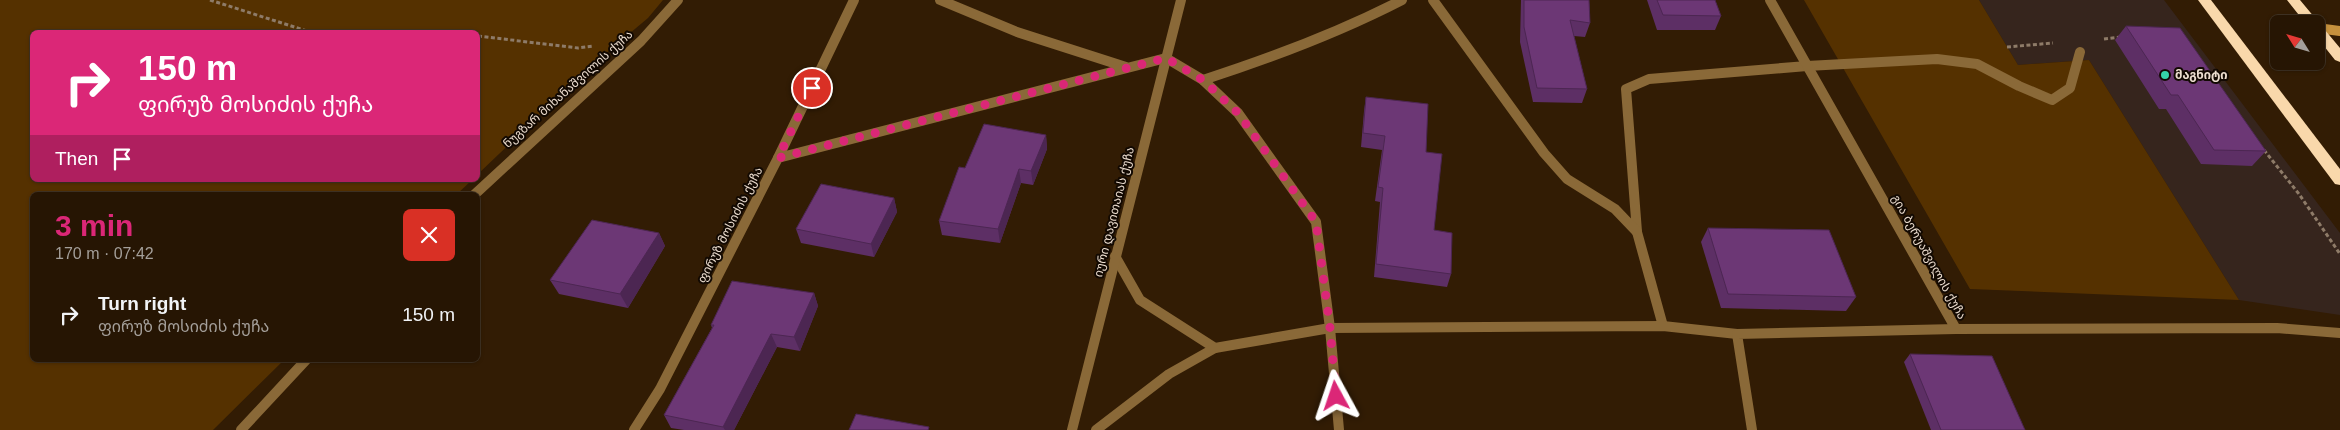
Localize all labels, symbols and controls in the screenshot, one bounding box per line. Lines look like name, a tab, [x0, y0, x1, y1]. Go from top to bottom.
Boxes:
north arrow	[2270, 15, 2325, 70]
map controls	[2270, 15, 2325, 70]
street label: ნუგზარ მიხანაშვილის ქუჩა	[500, 27, 636, 152]
text: 150 m	[138, 48, 237, 87]
icon: right	[55, 50, 120, 115]
pin	[791, 67, 833, 109]
place label: მაგნიტი	[2175, 68, 2228, 82]
marker: მაგნიტი	[2159, 69, 2171, 81]
icon: arrive	[798, 74, 826, 102]
text: ფირუზ მოსიძის ქუჩა	[138, 92, 373, 117]
icon: arrive	[108, 145, 136, 173]
street label: იური დავითაიას ქუჩა	[1091, 145, 1138, 279]
text: Then	[55, 148, 98, 169]
street label: ფირუზ მოსიძის ქუჩა	[695, 165, 765, 285]
street label: გია ბერუაშვილის ქუჩა	[1888, 192, 1969, 322]
text: 3 min	[55, 209, 133, 242]
button: close	[403, 209, 455, 261]
text: 170 m · 07:42	[55, 245, 154, 262]
text: Turn right	[98, 293, 186, 314]
icon: right	[55, 301, 83, 329]
text: 150 m	[402, 304, 455, 325]
text: ფირუზ მოსიძის ქუჩა	[98, 318, 269, 335]
position arrow	[1309, 369, 1361, 421]

